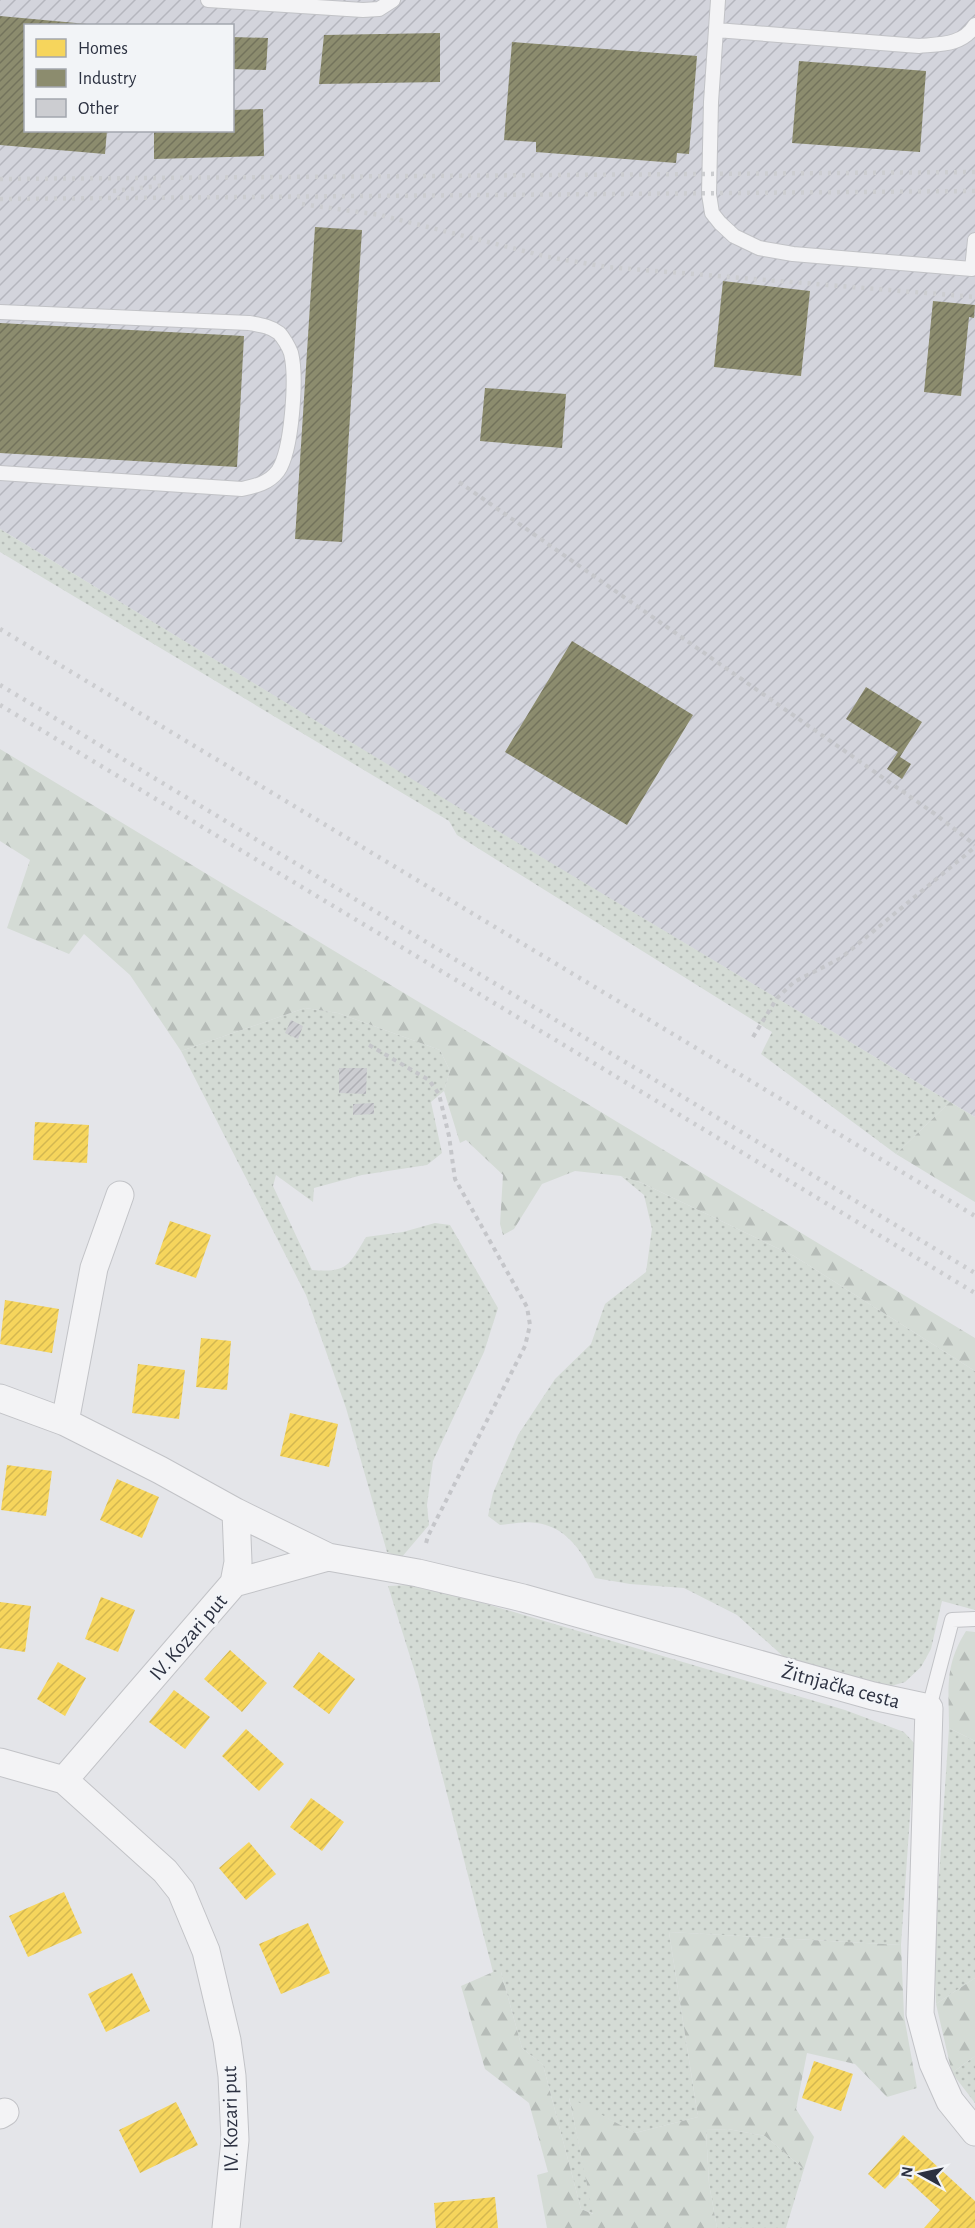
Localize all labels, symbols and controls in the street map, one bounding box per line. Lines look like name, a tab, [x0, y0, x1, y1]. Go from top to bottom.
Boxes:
legend	[24, 24, 234, 132]
text: Homes	[78, 40, 128, 58]
text: Industry	[78, 70, 137, 88]
text: Other	[78, 100, 119, 118]
street label: IV. Kozari put	[146, 1590, 231, 1684]
street label: Žitnjačka cesta	[780, 1659, 903, 1712]
street label: IV. Kozari put	[219, 2065, 242, 2172]
north arrow	[891, 2144, 951, 2204]
text: N	[898, 2165, 916, 2179]

